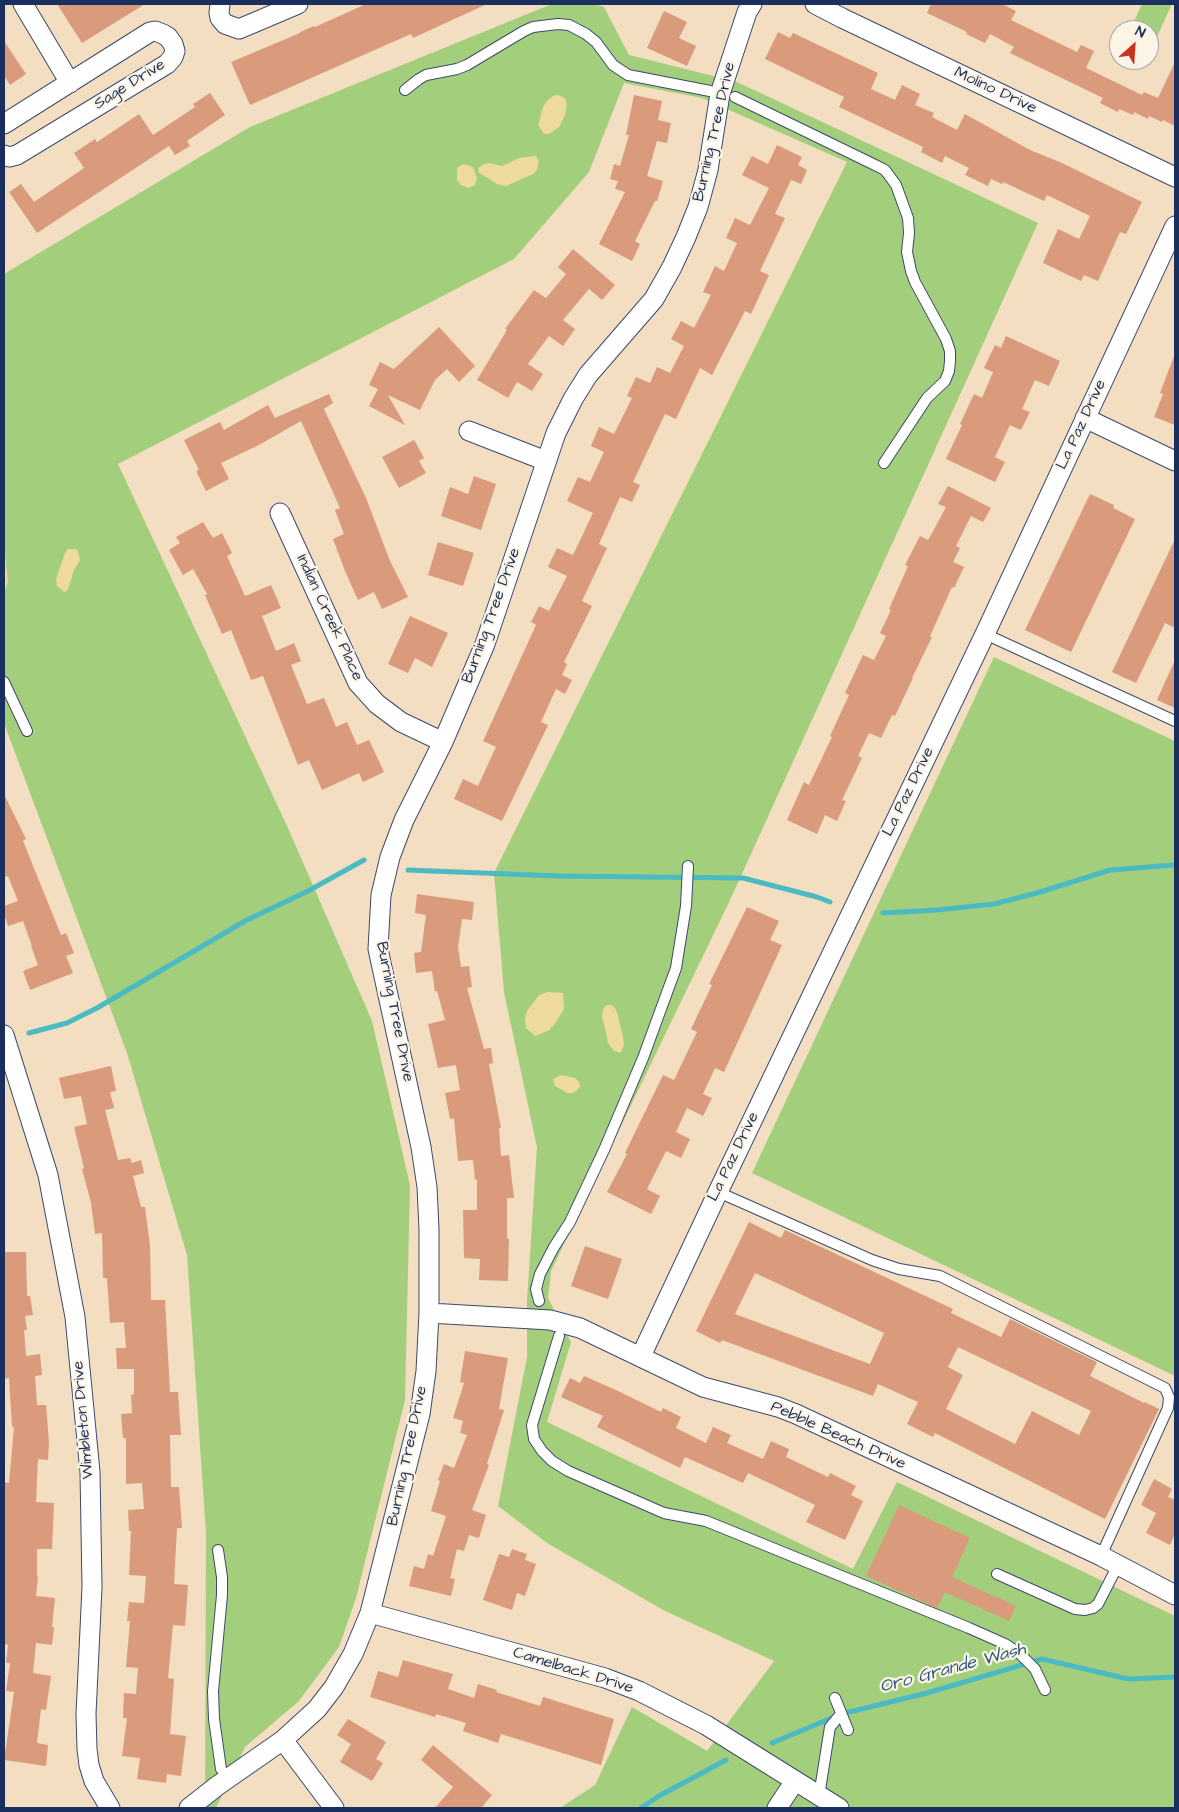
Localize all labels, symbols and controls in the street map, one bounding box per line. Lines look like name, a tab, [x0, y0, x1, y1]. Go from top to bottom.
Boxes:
north arrow	[1109, 20, 1159, 70]
text: N	[1132, 22, 1148, 43]
street label: Sage Drive	[91, 56, 169, 114]
street label: Burning Tree Drive	[690, 60, 740, 204]
street label: Molino Drive	[951, 63, 1039, 119]
street label: La Paz Drive	[1053, 377, 1111, 473]
street label: Burning Tree Drive	[459, 546, 525, 686]
street label: Indian Creek Place	[291, 552, 367, 684]
street label: La Paz Drive	[879, 744, 939, 840]
street label: Burning Tree Drive	[371, 940, 417, 1084]
street label: La Paz Drive	[704, 1109, 764, 1205]
street label: Wimbleton Drive	[69, 1360, 99, 1480]
street label: Burning Tree Drive	[384, 1384, 432, 1528]
street label: Pebble Beach Drive	[768, 1398, 908, 1474]
water label: Oro Grande Wash	[878, 1639, 1028, 1699]
street label: Camelback Drive	[510, 1644, 636, 1698]

